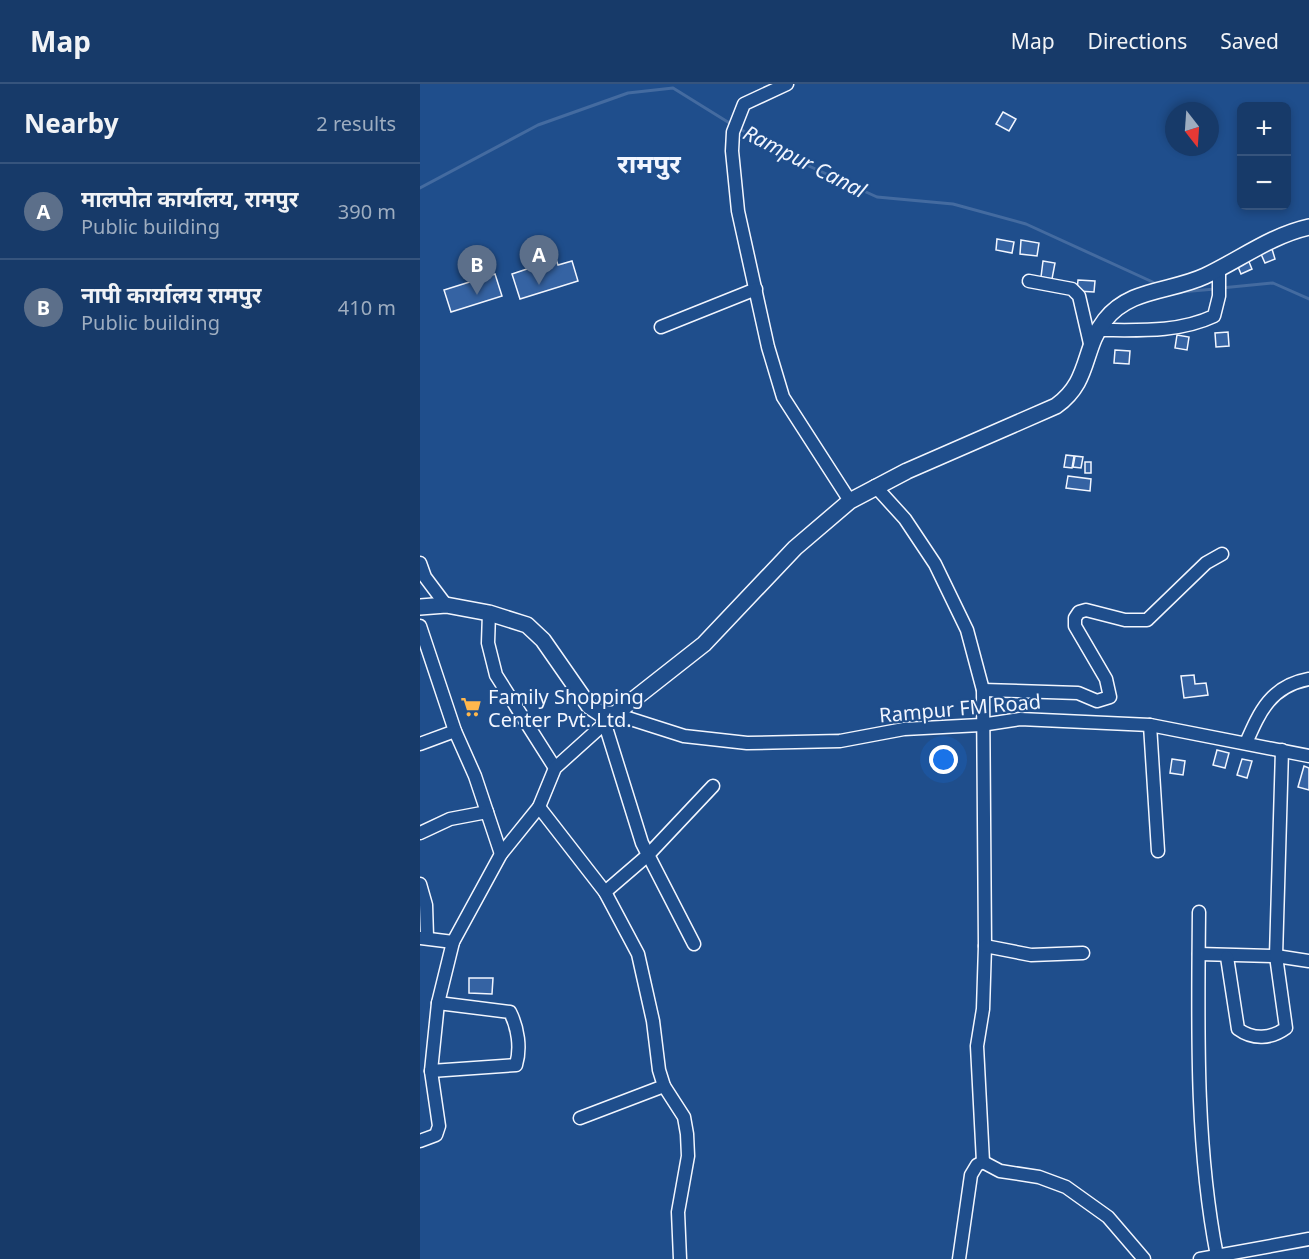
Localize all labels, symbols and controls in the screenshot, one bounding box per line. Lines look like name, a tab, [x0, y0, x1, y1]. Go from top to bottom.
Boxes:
text: Map	[30, 22, 91, 60]
text: Map	[1011, 27, 1055, 55]
text: Directions	[1088, 27, 1187, 55]
text: Saved	[1220, 27, 1279, 55]
north arrow	[1165, 102, 1219, 156]
map controls	[1237, 102, 1291, 210]
button: +	[1237, 102, 1291, 156]
text: Nearby	[24, 105, 119, 141]
text: 2 results	[316, 110, 396, 137]
water label: Rampur Canal	[739, 118, 872, 204]
district label: रामपुर	[617, 145, 681, 181]
button: −	[1237, 156, 1291, 210]
text: मालपोत कार्यालय, रामपुर	[81, 183, 299, 213]
text: A	[37, 198, 50, 225]
text: 390 m	[338, 198, 396, 225]
text: Public building	[81, 213, 220, 240]
pin: A	[520, 236, 558, 285]
pin: B	[458, 246, 496, 295]
text: नापी कार्यालय रामपुर	[81, 279, 262, 309]
text: B	[37, 294, 50, 321]
text: 410 m	[338, 294, 396, 321]
text: Public building	[81, 309, 220, 336]
place label: Family Shopping Center Pvt. Ltd.	[488, 683, 644, 733]
street label: Rampur FM Road	[878, 687, 1042, 729]
supermarket icon: Family Shopping Center Pvt. Ltd.	[459, 695, 483, 719]
your location	[929, 745, 958, 774]

